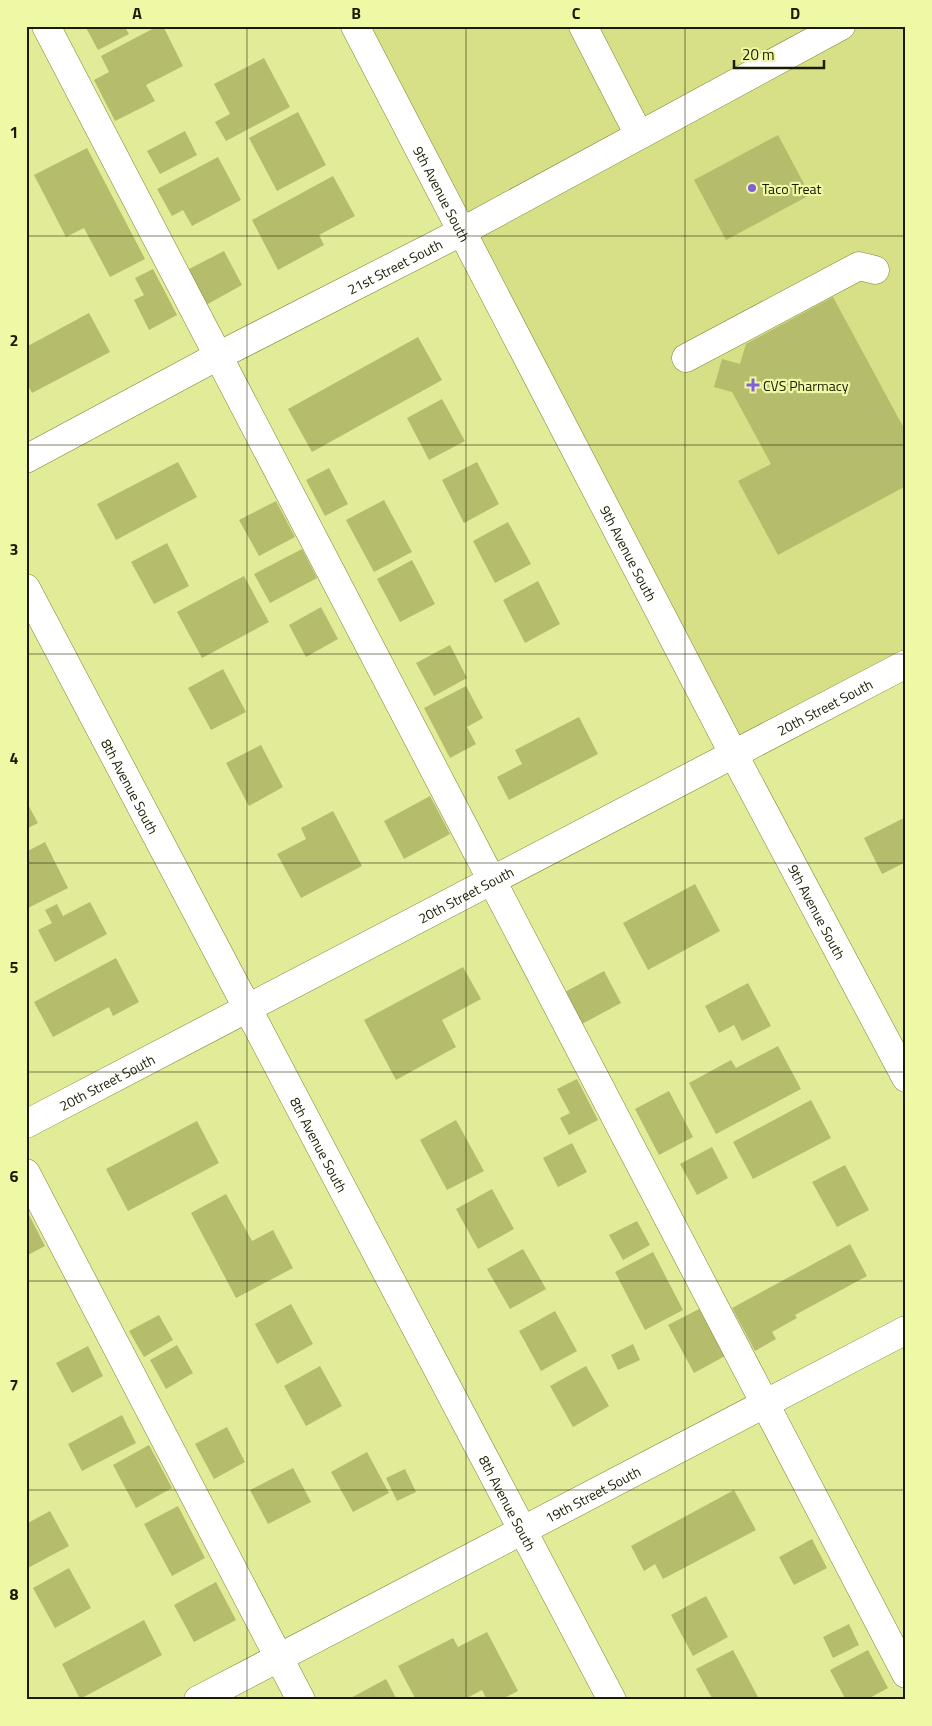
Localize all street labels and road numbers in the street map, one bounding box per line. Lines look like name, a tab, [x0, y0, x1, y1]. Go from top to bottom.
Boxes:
street label: 9th Avenue South	[409, 142, 476, 245]
street label: 21st Street South	[343, 233, 446, 299]
street label: 9th Avenue South	[595, 502, 663, 605]
street label: 20th Street South	[773, 673, 876, 740]
street label: 8th Avenue South	[97, 735, 164, 838]
street label: 9th Avenue South	[783, 860, 851, 963]
street label: 20th Street South	[414, 861, 517, 928]
street label: 20th Street South	[55, 1048, 158, 1116]
street label: 8th Avenue South	[285, 1093, 353, 1196]
street label: 8th Avenue South	[474, 1451, 542, 1554]
street label: 19th Street South	[541, 1460, 644, 1528]

